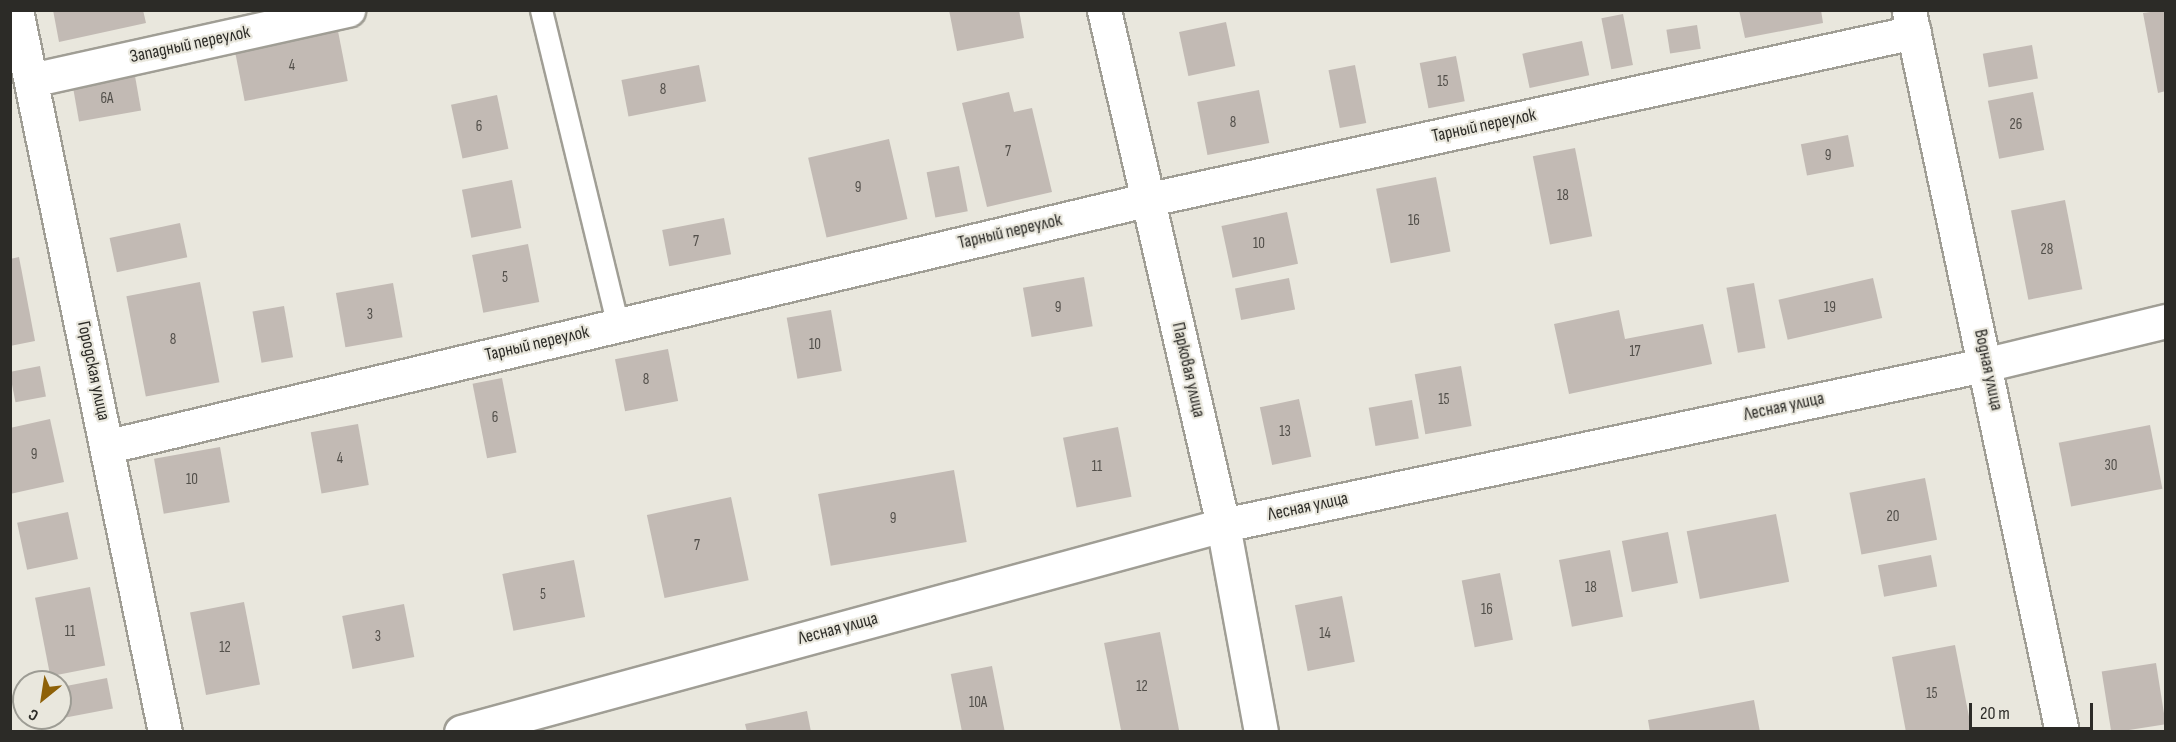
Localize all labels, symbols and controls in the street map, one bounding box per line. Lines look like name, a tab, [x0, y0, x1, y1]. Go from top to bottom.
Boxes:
street label: Западный переулок	[128, 22, 252, 68]
house number: 4	[289, 57, 295, 75]
house number: 15	[1437, 73, 1449, 91]
house number: 8	[660, 81, 666, 99]
house number: 6А	[101, 90, 113, 108]
street label: Тарный переулок	[1430, 104, 1538, 148]
house number: 8	[1230, 114, 1236, 132]
house number: 26	[2010, 116, 2022, 134]
house number: 6	[476, 118, 482, 136]
house number: 7	[1005, 143, 1011, 161]
house number: 9	[1825, 147, 1831, 165]
house number: 9	[855, 179, 861, 197]
house number: 18	[1557, 187, 1569, 205]
street label: Тарный переулок	[956, 210, 1064, 254]
house number: 16	[1408, 212, 1420, 230]
house number: 7	[693, 233, 699, 251]
house number: 10	[1253, 235, 1265, 253]
house number: 28	[2041, 241, 2053, 259]
house number: 5	[502, 269, 508, 287]
house number: 9	[1055, 299, 1061, 317]
house number: 19	[1824, 299, 1836, 317]
house number: 3	[367, 306, 373, 324]
street label: Городская улица	[72, 319, 114, 423]
street label: Парковая улица	[1167, 320, 1209, 420]
street label: Тарный переулок	[483, 322, 591, 366]
street label: Водная улица	[1969, 327, 2007, 413]
house number: 8	[170, 331, 176, 349]
house number: 10	[809, 336, 821, 354]
house number: 17	[1629, 343, 1641, 361]
house number: 8	[643, 371, 649, 389]
street label: Лесная улица	[1742, 388, 1826, 426]
house number: 15	[1438, 391, 1450, 409]
house number: 6	[492, 409, 498, 427]
house number: 13	[1279, 423, 1291, 441]
house number: 9	[31, 446, 37, 464]
house number: 4	[337, 450, 343, 468]
house number: 30	[2105, 457, 2117, 475]
house number: 11	[1092, 458, 1102, 476]
house number: 10	[186, 471, 198, 489]
street label: Лесная улица	[1266, 488, 1350, 526]
house number: 20	[1887, 508, 1899, 526]
house number: 9	[890, 510, 896, 528]
house number: 7	[694, 537, 700, 555]
house number: 18	[1585, 579, 1597, 597]
house number: 5	[540, 586, 546, 604]
house number: 16	[1481, 601, 1493, 619]
street label: Лесная улица	[796, 608, 880, 650]
house number: 11	[65, 623, 75, 641]
house number: 14	[1319, 625, 1331, 643]
house number: 3	[375, 628, 381, 646]
house number: 12	[219, 639, 231, 657]
north arrow	[12, 670, 72, 730]
house number: 12	[1136, 678, 1148, 696]
house number: 15	[1926, 685, 1938, 703]
scale bar	[1972, 691, 2096, 729]
house number: 10А	[969, 694, 987, 712]
text: 20 m	[1980, 703, 2010, 724]
text: С	[25, 704, 42, 725]

